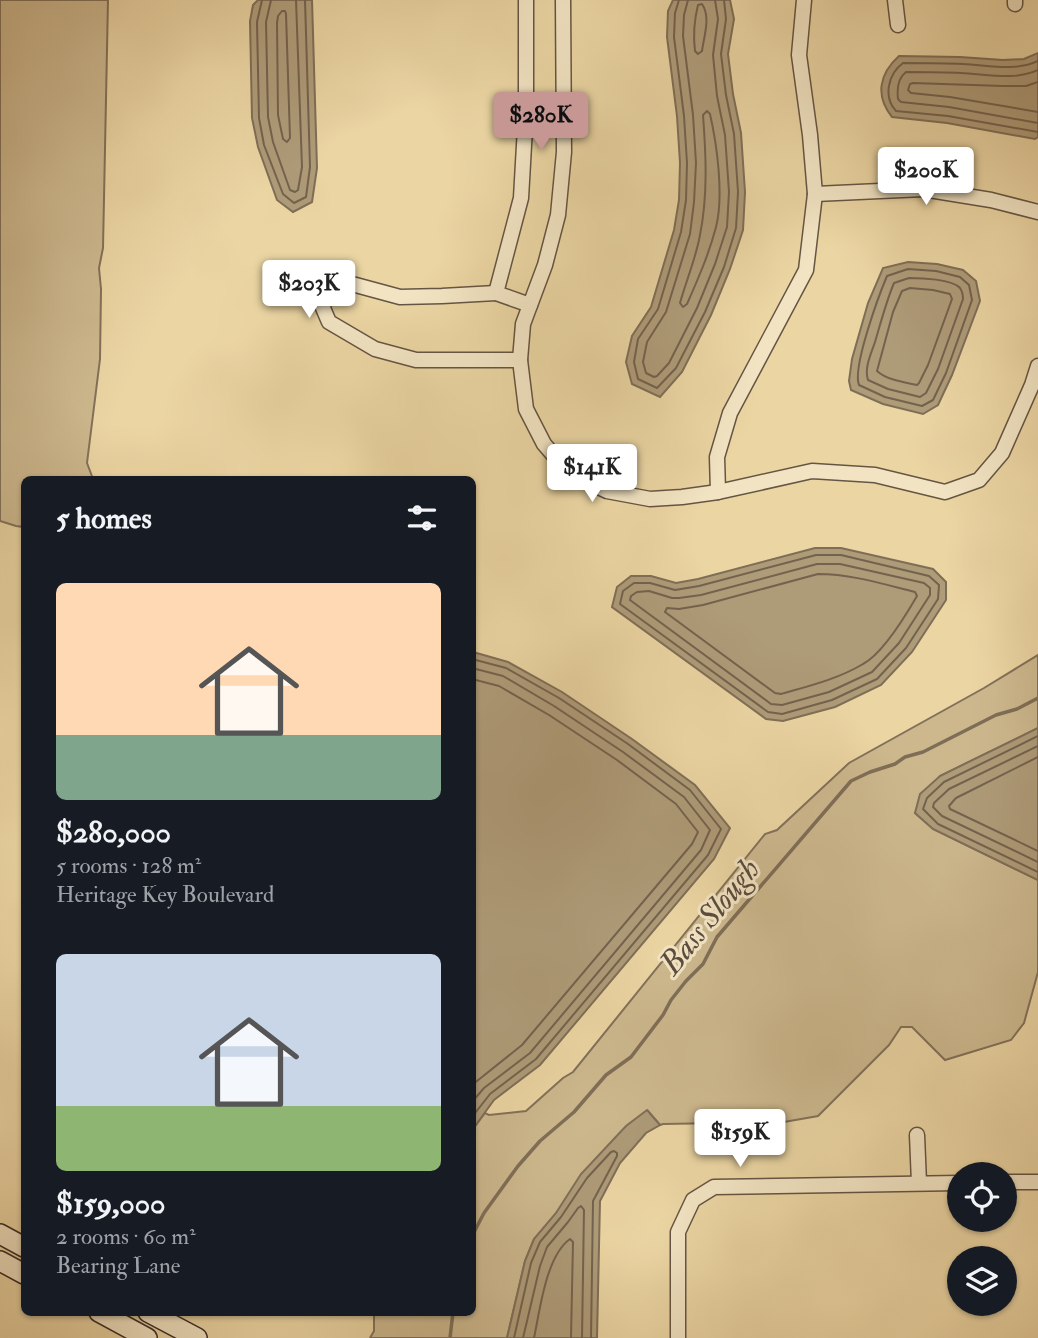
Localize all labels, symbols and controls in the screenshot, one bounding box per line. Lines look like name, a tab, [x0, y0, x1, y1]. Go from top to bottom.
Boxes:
pin: $280K	[492, 92, 590, 152]
text: $280K	[509, 100, 573, 129]
pin: $200K	[877, 148, 975, 207]
text: $200K	[894, 155, 958, 184]
pin: $203K	[260, 260, 358, 320]
text: $203K	[278, 268, 340, 297]
pin: $141K	[543, 444, 641, 504]
text: $141K	[563, 452, 621, 481]
icon: filters	[403, 499, 441, 537]
text: 5 homes	[56, 500, 152, 537]
icon: home	[186, 628, 312, 754]
text: $280,000	[56, 814, 171, 851]
water label: Bass Slough	[650, 850, 769, 984]
text: 5 rooms · 128 m²	[56, 851, 201, 880]
text: Heritage Key Boulevard	[56, 880, 274, 909]
icon: home	[186, 999, 312, 1125]
pin: $159K	[691, 1110, 789, 1169]
text: $159K	[710, 1117, 770, 1146]
map controls	[947, 1162, 1017, 1316]
button: locate	[947, 1162, 1017, 1232]
text: $159,000	[56, 1185, 165, 1222]
text: 2 rooms · 60 m²	[56, 1222, 196, 1251]
button: layers	[947, 1246, 1017, 1316]
text: Bearing Lane	[56, 1251, 180, 1280]

